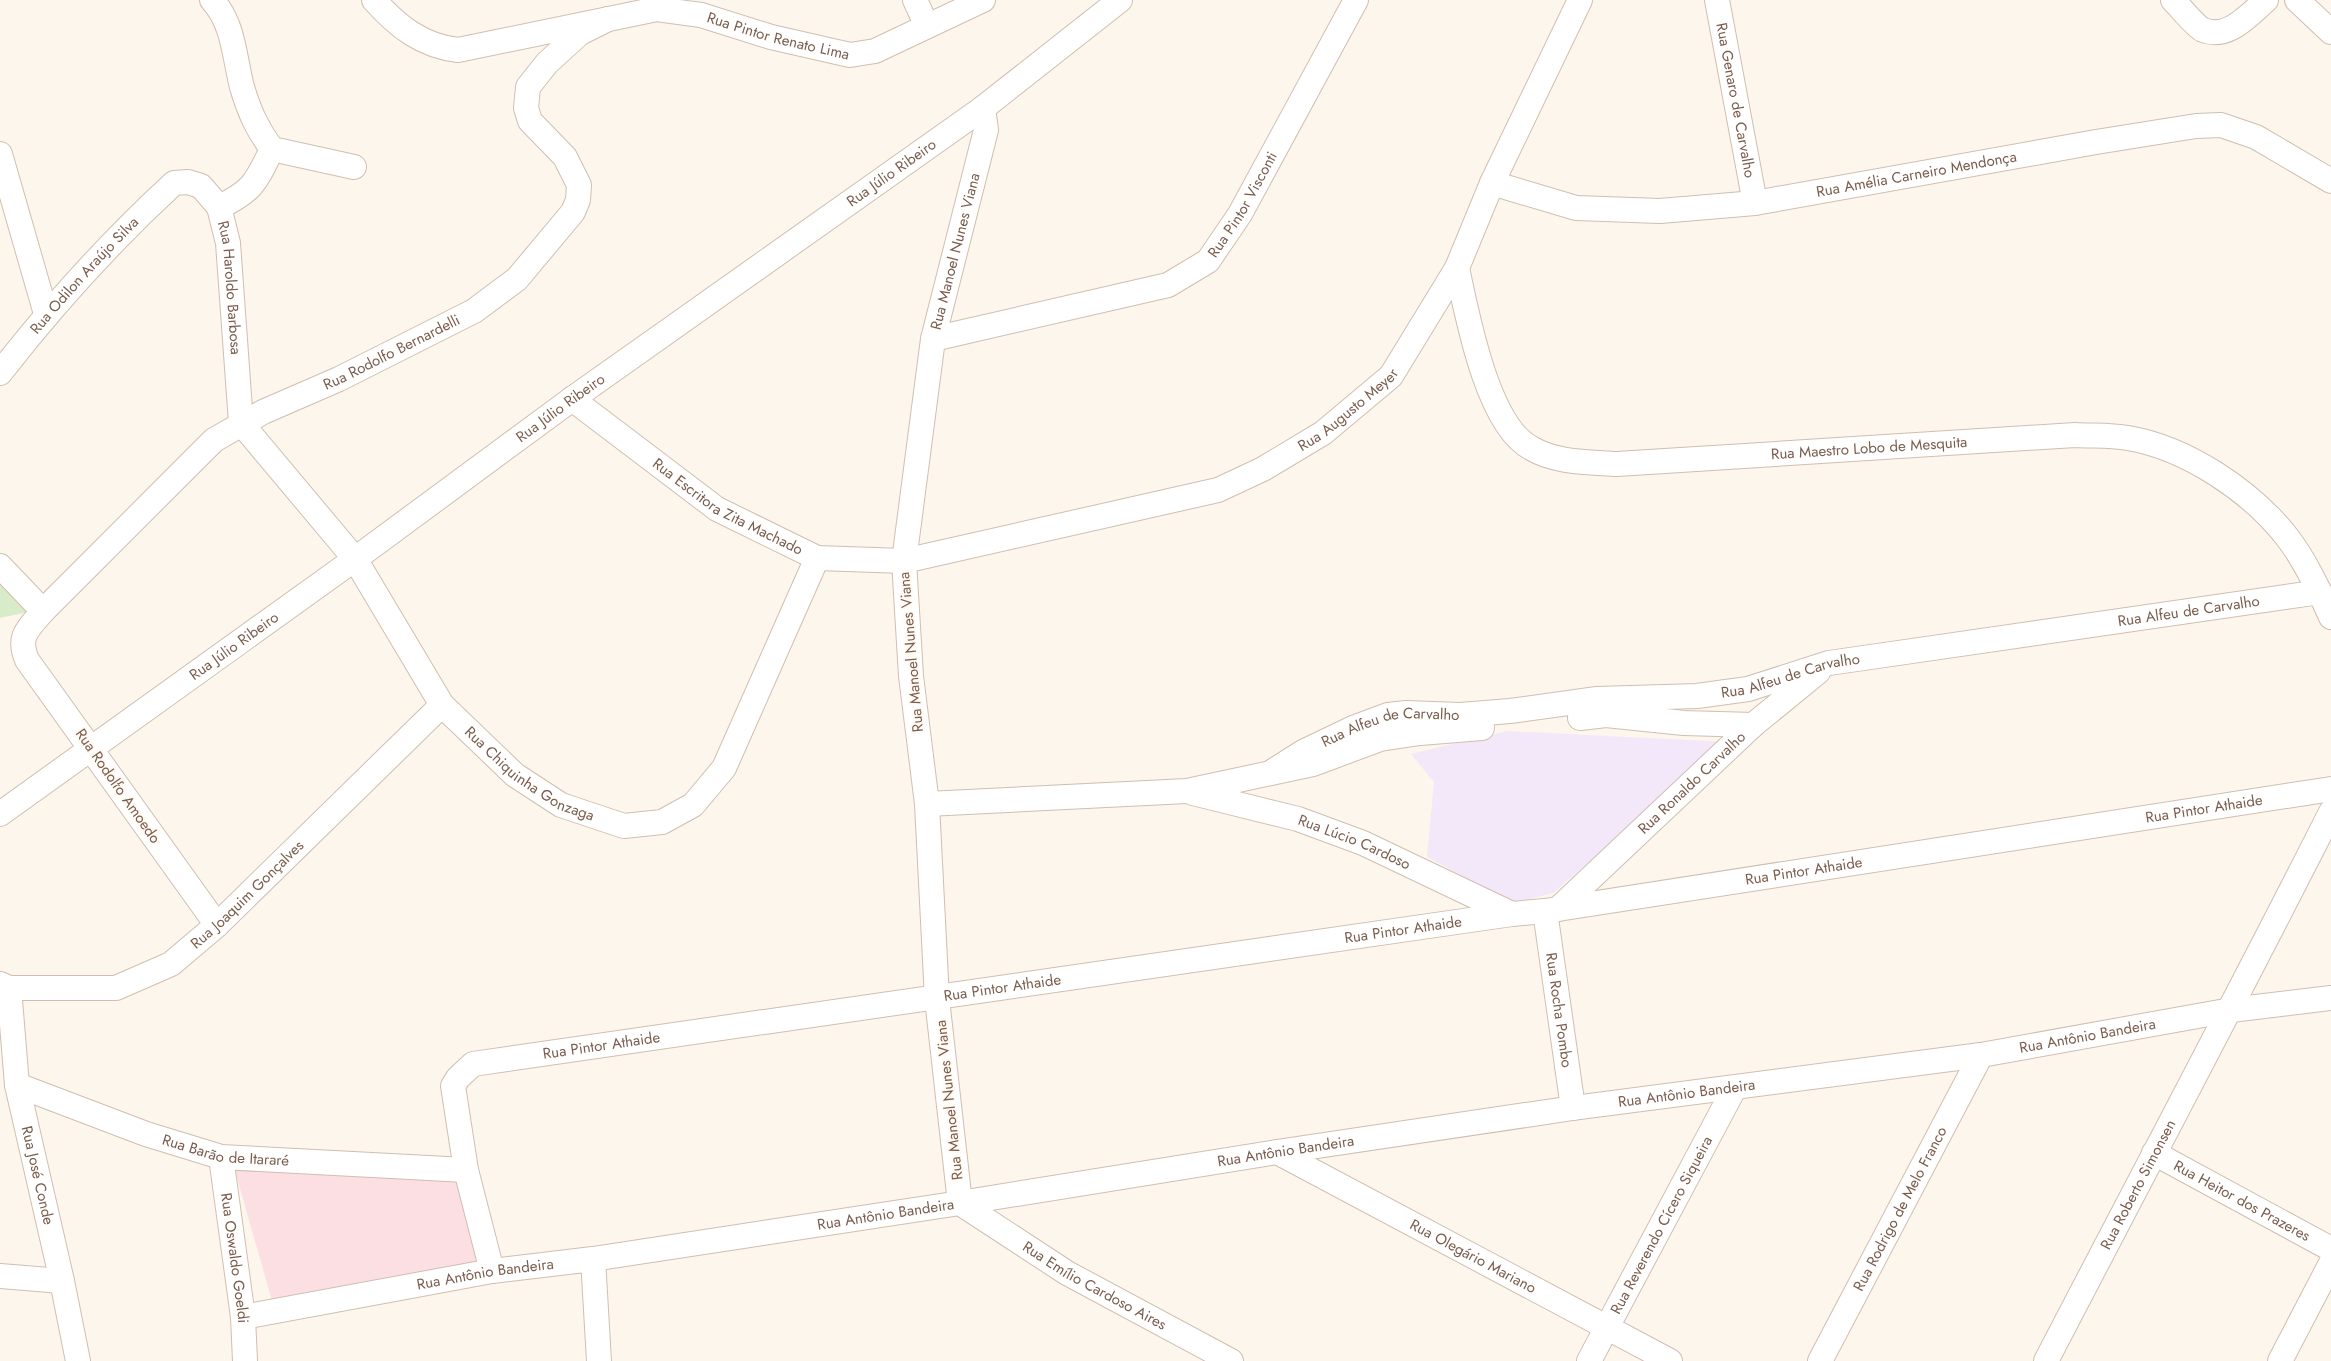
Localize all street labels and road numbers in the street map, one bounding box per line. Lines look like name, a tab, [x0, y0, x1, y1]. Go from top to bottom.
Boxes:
street label: Rua Pintor Renato Lima	[704, 7, 852, 66]
street label: Rua Genaro de Carvalho	[1710, 21, 1761, 180]
street label: Rua Júlio Ribeiro	[842, 134, 941, 212]
street label: Rua Amélia Carneiro Mendonça	[1814, 145, 2018, 203]
street label: Rua Pintor Visconti	[1202, 148, 1283, 262]
street label: Rua Manoel Nunes Viana	[925, 171, 986, 332]
street label: Rua Odilon Araújo Silva	[25, 212, 144, 339]
street label: Rua Haroldo Barbosa	[212, 218, 247, 356]
street label: Rua Rodolfo Bernardelli	[320, 309, 464, 396]
street label: Rua Augusto Meyer	[1294, 364, 1404, 457]
street label: Rua Júlio Ribeiro	[511, 368, 609, 448]
street label: Rua Maestro Lobo de Mesquita	[1770, 431, 1968, 465]
street label: Rua Escritora Zita Machado	[648, 453, 807, 560]
street label: Rua Manoel Nunes Viana	[893, 571, 929, 733]
street label: Rua Alfeu de Carvalho	[2116, 590, 2261, 632]
street label: Rua Júlio Ribeiro	[185, 606, 283, 686]
street label: Rua Alfeu de Carvalho	[1720, 648, 1861, 704]
street label: Rua Alfeu de Carvalho	[1317, 702, 1460, 753]
street label: Rua Chiquinha Gonzaga	[460, 721, 597, 826]
street label: Rua Rodolfo Amoedo	[70, 724, 166, 848]
street label: Rua Ronaldo Carvalho	[1633, 726, 1751, 839]
street label: Rua Pintor Athaide	[2144, 789, 2264, 829]
street label: Rua Lúcio Cardoso	[1295, 809, 1414, 875]
street label: Rua Joaquim Gonçalves	[186, 835, 309, 954]
street label: Rua Pintor Athaide	[1744, 851, 1864, 891]
street label: Rua Pintor Athaide	[1343, 910, 1464, 949]
street label: Rua Rocha Pombo	[1540, 951, 1578, 1069]
street label: Rua Pintor Athaide	[942, 968, 1063, 1007]
street label: Rua Antônio Bandeira	[2017, 1013, 2157, 1059]
street label: Rua Manoel Nunes Viana	[930, 1019, 968, 1181]
street label: Rua Pintor Athaide	[541, 1026, 662, 1065]
street label: Rua Antônio Bandeira	[1617, 1073, 1756, 1113]
street label: Rua Roberto Simonsen	[2095, 1116, 2181, 1254]
street label: Rua Rodrigo de Melo Franco	[1848, 1123, 1952, 1295]
street label: Rua José Conde	[16, 1124, 60, 1227]
street label: Rua Barão de Itararé	[159, 1129, 290, 1172]
street label: Rua Antônio Bandeira	[1216, 1130, 1356, 1172]
street label: Rua Reverendo Cícero Siqueira	[1605, 1132, 1718, 1318]
street label: Rua Heitor dos Prazeres	[2170, 1155, 2314, 1247]
street label: Rua Oswaldo Goeldi	[215, 1191, 254, 1324]
street label: Rua Antônio Bandeira	[816, 1193, 956, 1236]
street label: Rua Olegário Mariano	[1406, 1214, 1540, 1299]
street label: Rua Emílio Cardoso Aires	[1018, 1236, 1170, 1335]
street label: Rua Antônio Bandeira	[415, 1253, 555, 1296]

